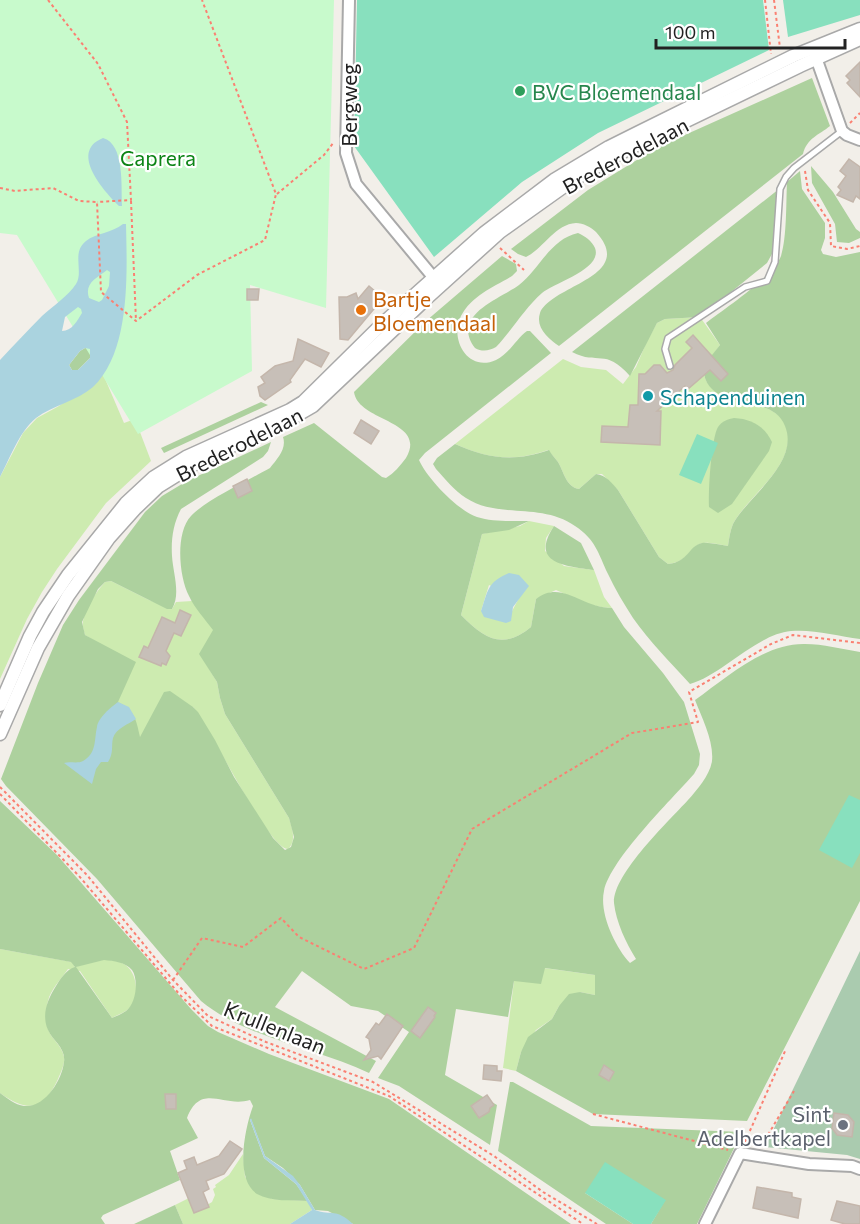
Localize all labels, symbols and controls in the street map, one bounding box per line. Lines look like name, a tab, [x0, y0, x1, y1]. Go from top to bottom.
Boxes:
scale bar	[656, 12, 845, 50]
text: 100 m	[665, 21, 715, 43]
street label: Bergweg	[336, 63, 361, 147]
place label: BVC Bloemendaal	[532, 79, 701, 104]
marker: BVC Bloemendaal	[513, 84, 527, 98]
street label: Brederodelaan	[558, 111, 692, 199]
park label: Caprera	[120, 145, 196, 170]
place label: Bartje Bloemendaal	[373, 286, 496, 335]
marker: Bartje Bloemendaal	[354, 303, 368, 317]
place label: Schapenduinen	[660, 384, 806, 409]
marker: Schapenduinen	[641, 389, 655, 403]
street label: Brederodelaan	[171, 401, 307, 487]
street label: Krullenlaan	[221, 995, 329, 1059]
place label: Sint Adelbertkapel	[697, 1101, 831, 1150]
marker: Sint Adelbertkapel	[836, 1118, 850, 1132]

